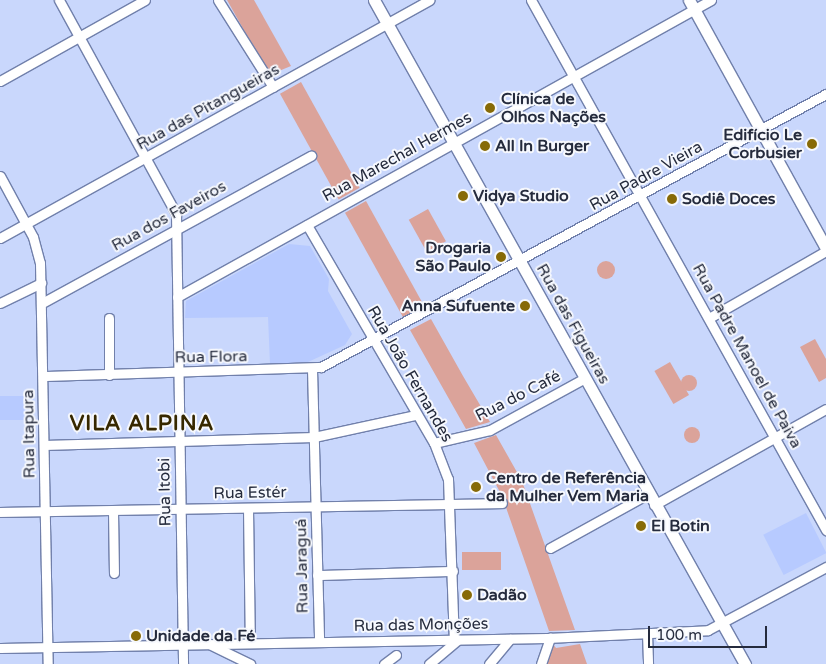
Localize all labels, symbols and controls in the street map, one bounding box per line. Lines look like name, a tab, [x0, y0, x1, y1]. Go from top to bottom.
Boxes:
street label: Rua das Pitangueiras	[133, 60, 283, 154]
place label: Clínica de Olhos Nações	[501, 89, 606, 127]
marker: Clínica de Olhos Nações	[483, 101, 497, 115]
street label: Rua Marechal Hermes	[319, 108, 475, 206]
place label: Edifício Le Corbusier	[723, 125, 802, 163]
place label: All In Burger	[495, 136, 589, 156]
street label: Rua Padre Vieira	[586, 137, 706, 215]
marker: Edifício Le Corbusier	[806, 138, 818, 150]
marker: All In Burger	[479, 140, 491, 152]
street label: Rua dos Faveiros	[108, 177, 230, 255]
place label: Vidya Studio	[473, 186, 569, 206]
place label: Sodiê Doces	[682, 189, 776, 209]
marker: Vidya Studio	[457, 190, 469, 202]
marker: Sodiê Doces	[666, 193, 678, 205]
place label: Drogaria São Paulo	[416, 238, 491, 276]
marker: Drogaria São Paulo	[495, 251, 507, 263]
street label: Rua Padre Manoel de Paiva	[688, 260, 806, 452]
street label: Rua das Figueiras	[532, 261, 614, 387]
place label: Anna Sufuente	[402, 296, 515, 316]
marker: Anna Sufuente	[519, 300, 531, 312]
street label: Rua João Fernandes	[363, 303, 457, 445]
street label: Rua Flora	[174, 347, 248, 367]
street label: Rua do Café	[472, 366, 564, 426]
street label: Rua Itapura	[19, 389, 39, 479]
district label: VILA ALPINA	[68, 411, 216, 437]
street label: Rua Itobi	[155, 458, 175, 526]
place label: Centro de Referência da Mulher Vem Maria	[486, 468, 649, 506]
marker: Centro de Referência da Mulher Vem Maria	[470, 481, 482, 493]
street label: Rua Estér	[213, 483, 287, 503]
place label: El Botin	[651, 516, 710, 536]
street label: Rua Jaraguá	[292, 518, 312, 614]
marker: El Botin	[635, 520, 647, 532]
place label: Dadão	[477, 585, 527, 605]
marker: Dadão	[461, 589, 473, 601]
street label: Rua das Monções	[353, 614, 489, 636]
scale bar	[651, 616, 770, 648]
place label: Unidade da Fé	[146, 626, 255, 646]
text: 100 m	[656, 626, 702, 644]
marker: Unidade da Fé	[130, 630, 142, 642]

